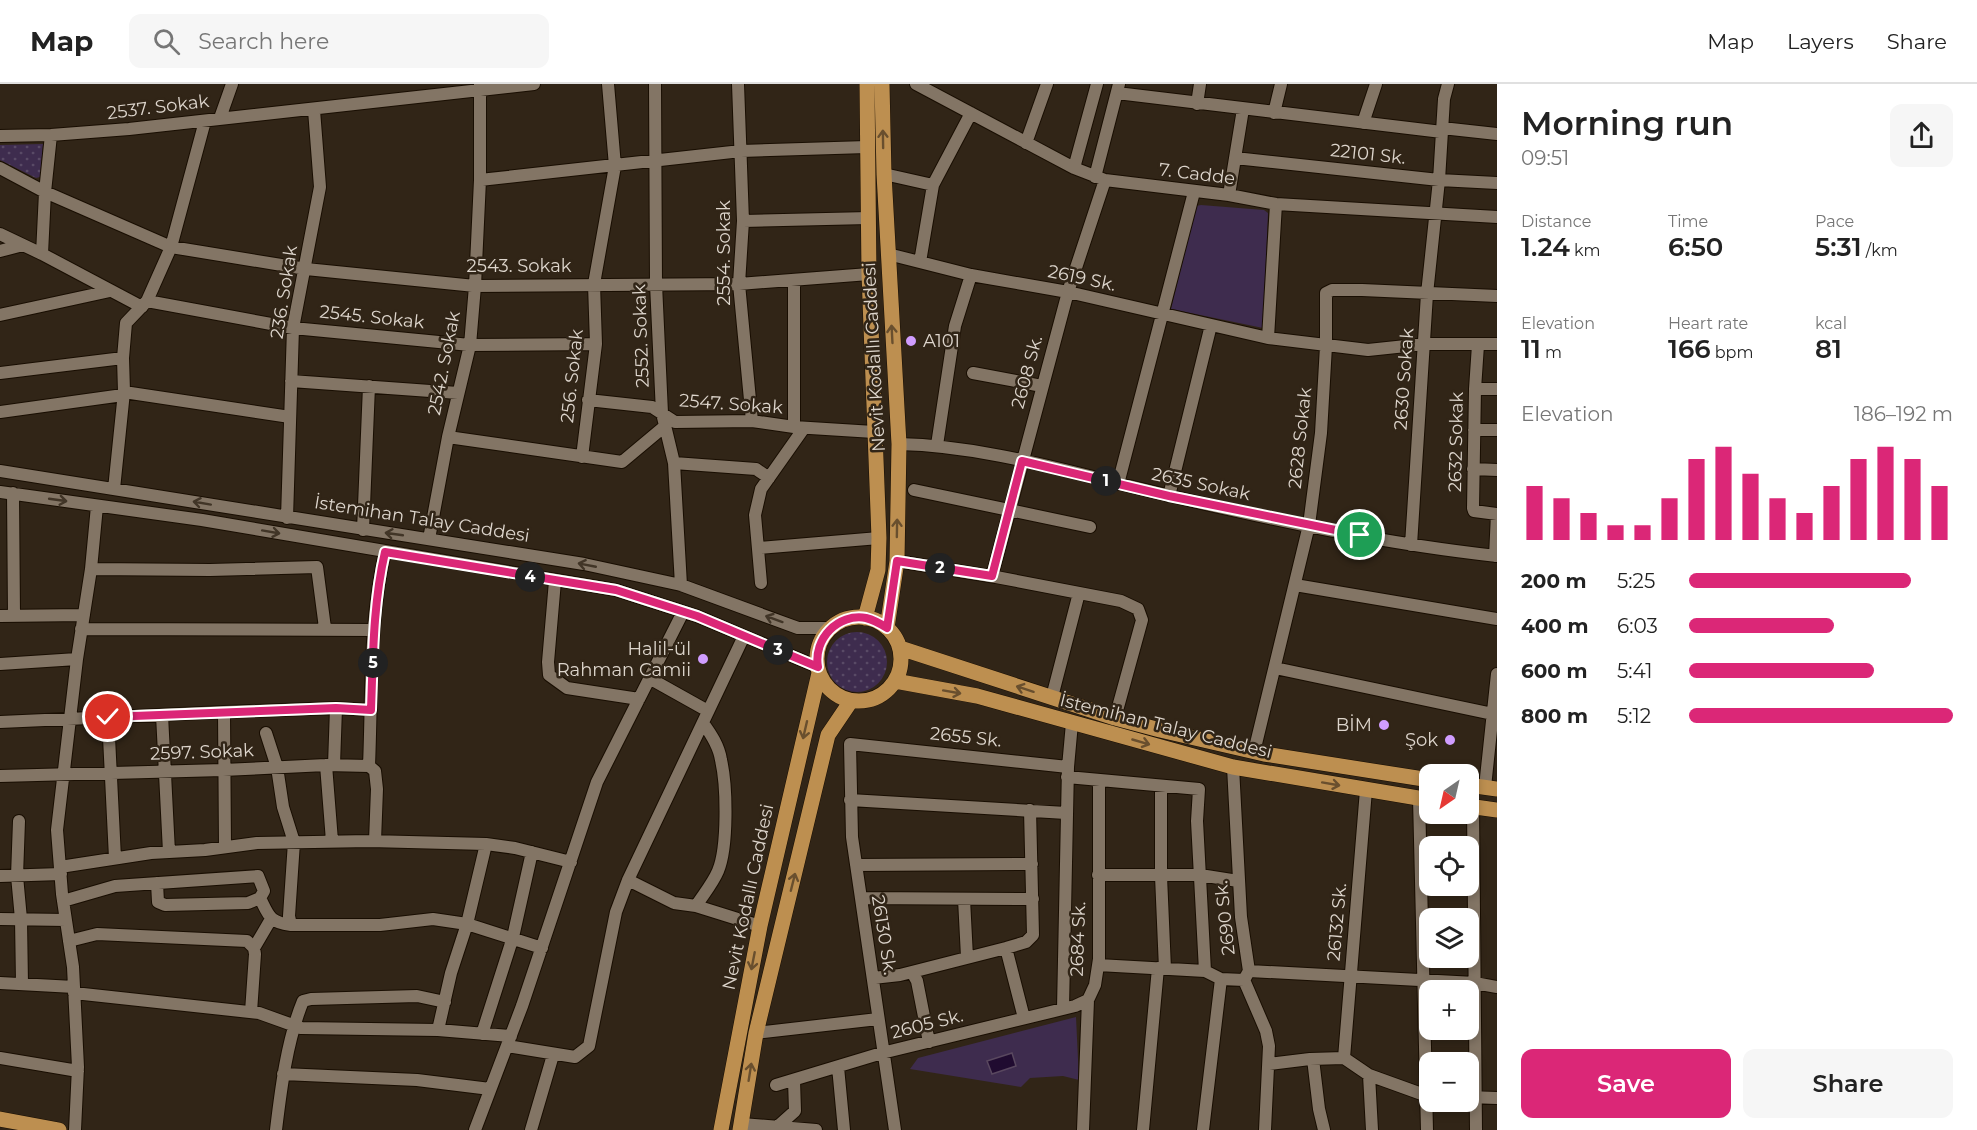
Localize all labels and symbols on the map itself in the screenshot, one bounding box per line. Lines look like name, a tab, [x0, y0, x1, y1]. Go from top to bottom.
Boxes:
street label: 2537. Sokak	[106, 90, 211, 124]
one-way arrow	[877, 129, 889, 149]
street label: 22101 Sk.	[1329, 139, 1407, 169]
street label: 7. Cadde	[1158, 158, 1237, 190]
street label: 2554. Sokak	[713, 200, 735, 306]
street label: 236. Sokak	[266, 243, 302, 340]
street label: 2543. Sokak	[466, 255, 572, 277]
street label: 2619 Sk.	[1046, 260, 1118, 296]
street label: Nevit Kodallı Caddesi	[858, 262, 890, 452]
street label: 2552. Sokak	[628, 284, 654, 388]
street label: 2545. Sokak	[318, 301, 426, 333]
street label: 2542. Sokak	[423, 309, 465, 417]
one-way arrow	[887, 324, 898, 344]
street label: 2630 Sokak	[1389, 327, 1419, 431]
street label: 256. Sokak	[556, 328, 588, 424]
place label: A101	[923, 330, 960, 352]
street label: 2608 Sk.	[1007, 333, 1047, 411]
marker: A101	[904, 334, 918, 348]
street label: 2628 Sokak	[1284, 386, 1316, 490]
street label: 2547. Sokak	[678, 389, 784, 419]
street label: 2632 Sokak	[1444, 391, 1468, 492]
street label: 2635 Sokak	[1150, 463, 1253, 505]
pin: 1	[1091, 466, 1121, 496]
street label: İstemihan Talay Caddesi	[313, 491, 531, 547]
one-way arrow	[47, 495, 67, 506]
one-way arrow	[193, 497, 212, 508]
pin	[1334, 509, 1385, 560]
one-way arrow	[892, 519, 903, 539]
one-way arrow	[261, 527, 281, 538]
one-way arrow	[385, 529, 405, 540]
pin: 2	[925, 553, 955, 583]
one-way arrow	[578, 559, 597, 570]
pin: 4	[515, 562, 545, 592]
one-way arrow	[765, 613, 784, 624]
pin: 3	[763, 635, 793, 665]
place label: Halil-ül Rahman Camii	[557, 638, 691, 681]
pin: 5	[358, 648, 388, 678]
marker: Halil-ül Rahman Camii	[696, 652, 710, 666]
one-way arrow	[1016, 682, 1035, 693]
one-way arrow	[942, 687, 962, 698]
street label: İstemihan Talay Caddesi	[1058, 689, 1274, 763]
pin	[82, 691, 133, 742]
place label: BİM	[1336, 714, 1372, 736]
marker: BİM	[1377, 718, 1391, 732]
one-way arrow	[799, 719, 810, 739]
street label: 2655 Sk.	[929, 722, 1003, 752]
place label: Şok	[1405, 729, 1438, 751]
marker: Şok	[1443, 733, 1457, 747]
one-way arrow	[1131, 737, 1150, 748]
street label: 2597. Sokak	[150, 739, 254, 765]
north arrow	[1419, 764, 1479, 824]
one-way arrow	[1321, 779, 1340, 790]
street label: Nevit Kodallı Caddesi	[718, 802, 778, 992]
one-way arrow	[787, 873, 799, 892]
street label: 2690 Sk.	[1210, 880, 1240, 956]
street label: 26132 Sk.	[1323, 882, 1351, 962]
street label: 26130 Sk.	[867, 894, 901, 976]
street label: 2684 Sk.	[1066, 901, 1090, 977]
one-way arrow	[747, 951, 758, 970]
street label: 2605 Sk.	[889, 1004, 965, 1044]
one-way arrow	[744, 1063, 755, 1083]

